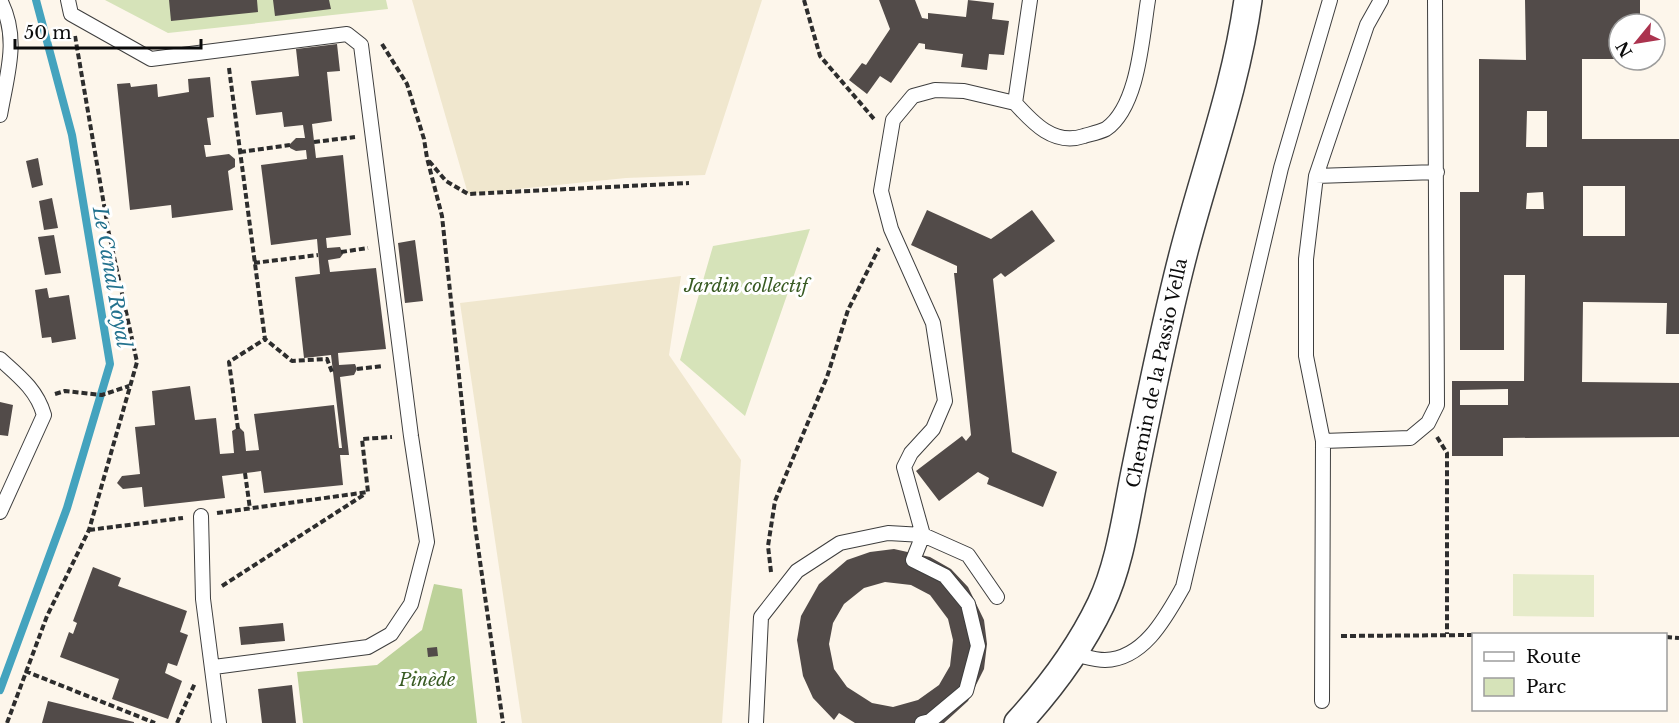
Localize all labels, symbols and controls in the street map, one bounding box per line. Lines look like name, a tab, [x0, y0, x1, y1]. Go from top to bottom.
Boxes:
scale bar	[15, 12, 201, 50]
north arrow	[1607, 12, 1667, 72]
text: 50 m	[24, 22, 72, 44]
text: N	[1612, 38, 1636, 61]
water label: Le Canal Royal	[88, 204, 136, 350]
street label: Chemin de la Passio Vella	[1122, 256, 1192, 490]
park label: Jardin collectif	[683, 275, 812, 297]
legend	[1472, 633, 1667, 711]
text: Route	[1526, 646, 1581, 668]
park label: Pinède	[398, 669, 455, 691]
text: Parc	[1526, 676, 1567, 698]

